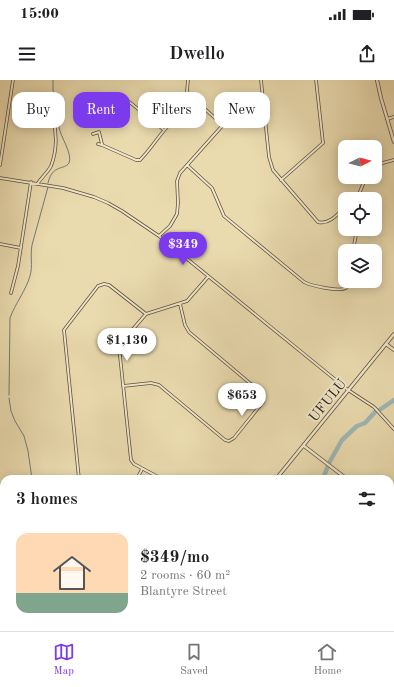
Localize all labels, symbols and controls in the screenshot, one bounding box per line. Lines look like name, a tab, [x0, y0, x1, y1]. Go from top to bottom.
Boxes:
text: 15:00	[20, 7, 59, 22]
icon: menu	[16, 43, 38, 65]
icon: share	[356, 43, 378, 65]
text: Dwello	[169, 45, 225, 63]
chip: Buy	[12, 92, 65, 128]
chip: Rent	[73, 92, 130, 128]
chip: Filters	[138, 92, 206, 128]
chip: New	[214, 92, 270, 128]
north arrow	[338, 140, 382, 184]
map controls	[338, 140, 382, 288]
button: locate	[338, 192, 382, 236]
pin: $349	[159, 232, 207, 266]
text: $349	[168, 238, 198, 251]
button: layers	[338, 244, 382, 288]
pin: $1,130	[94, 328, 160, 362]
text: $1,130	[106, 334, 148, 347]
street label: UFULU	[306, 376, 349, 425]
pin: $653	[218, 383, 266, 417]
text: $653	[227, 389, 257, 402]
icon: filters	[356, 488, 378, 510]
text: 3 homes	[16, 491, 78, 508]
icon: home	[48, 549, 96, 597]
text: $349/mo	[140, 549, 209, 566]
text: 2 rooms · 60 m²	[140, 569, 230, 582]
text: Blantyre Street	[140, 585, 227, 598]
tab: Map	[53, 641, 75, 679]
tab: Saved	[180, 641, 208, 679]
tab: Home	[313, 641, 341, 679]

